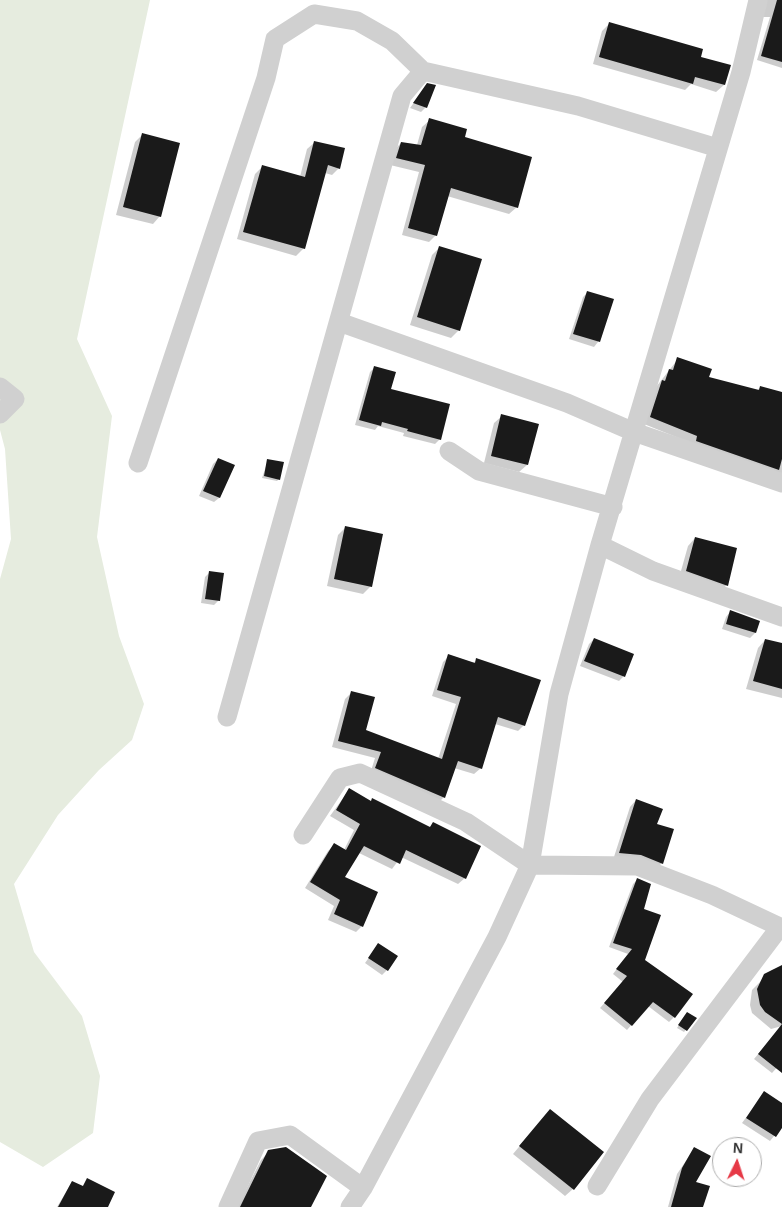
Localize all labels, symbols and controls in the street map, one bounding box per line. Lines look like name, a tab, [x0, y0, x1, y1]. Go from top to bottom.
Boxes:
north arrow	[712, 1137, 762, 1187]
text: N	[732, 1140, 744, 1156]

